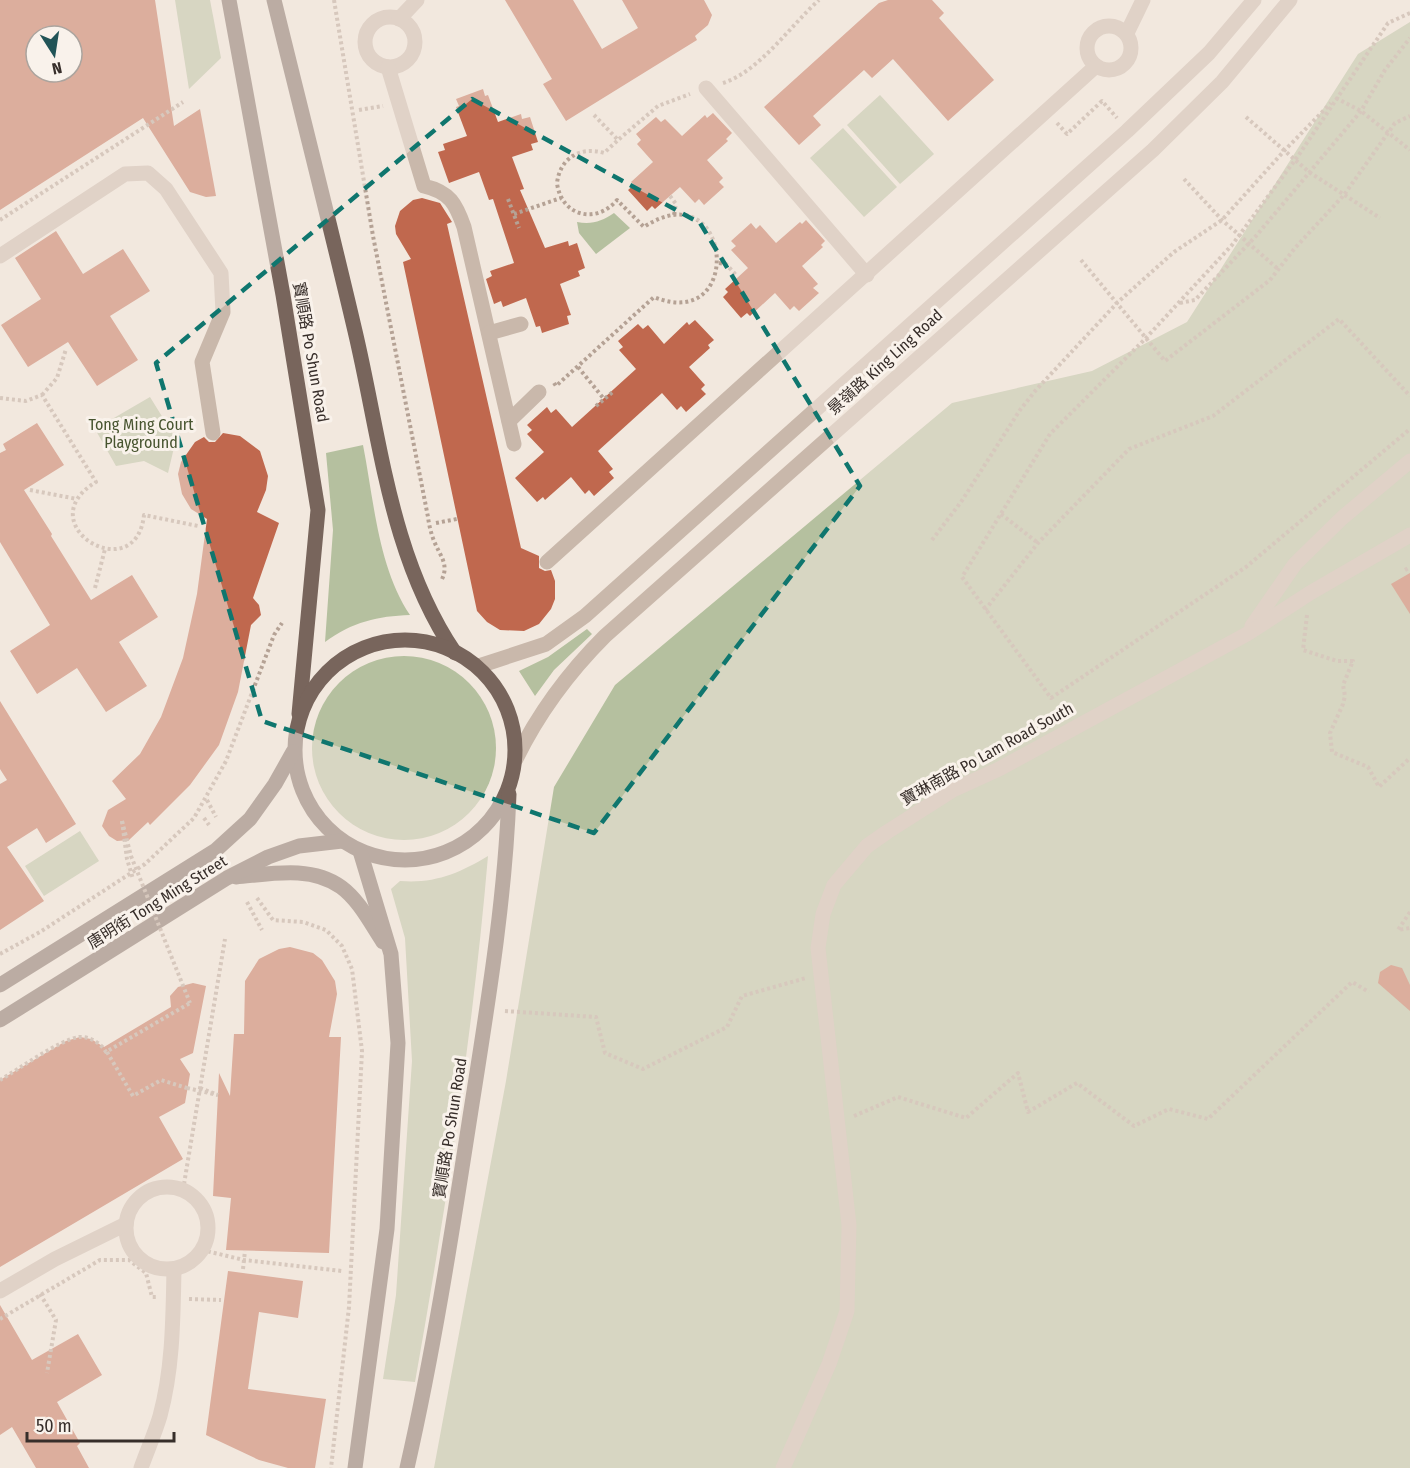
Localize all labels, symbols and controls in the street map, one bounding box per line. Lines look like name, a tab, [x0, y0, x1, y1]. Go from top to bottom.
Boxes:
north arrow	[24, 24, 84, 84]
text: N	[50, 58, 64, 78]
street label: 寶順路 Po Shun Road	[289, 280, 333, 424]
street label: 景嶺路 King Ling Road	[824, 305, 946, 419]
park label: Tong Ming Court Playground	[88, 415, 194, 452]
street label: 寶琳南路 Po Lam Road South	[898, 699, 1076, 809]
street label: 唐明街 Tong Ming Street	[84, 851, 231, 953]
street label: 寶順路 Po Shun Road	[430, 1056, 470, 1200]
scale bar	[27, 1405, 174, 1443]
text: 50 m	[36, 1415, 72, 1437]

